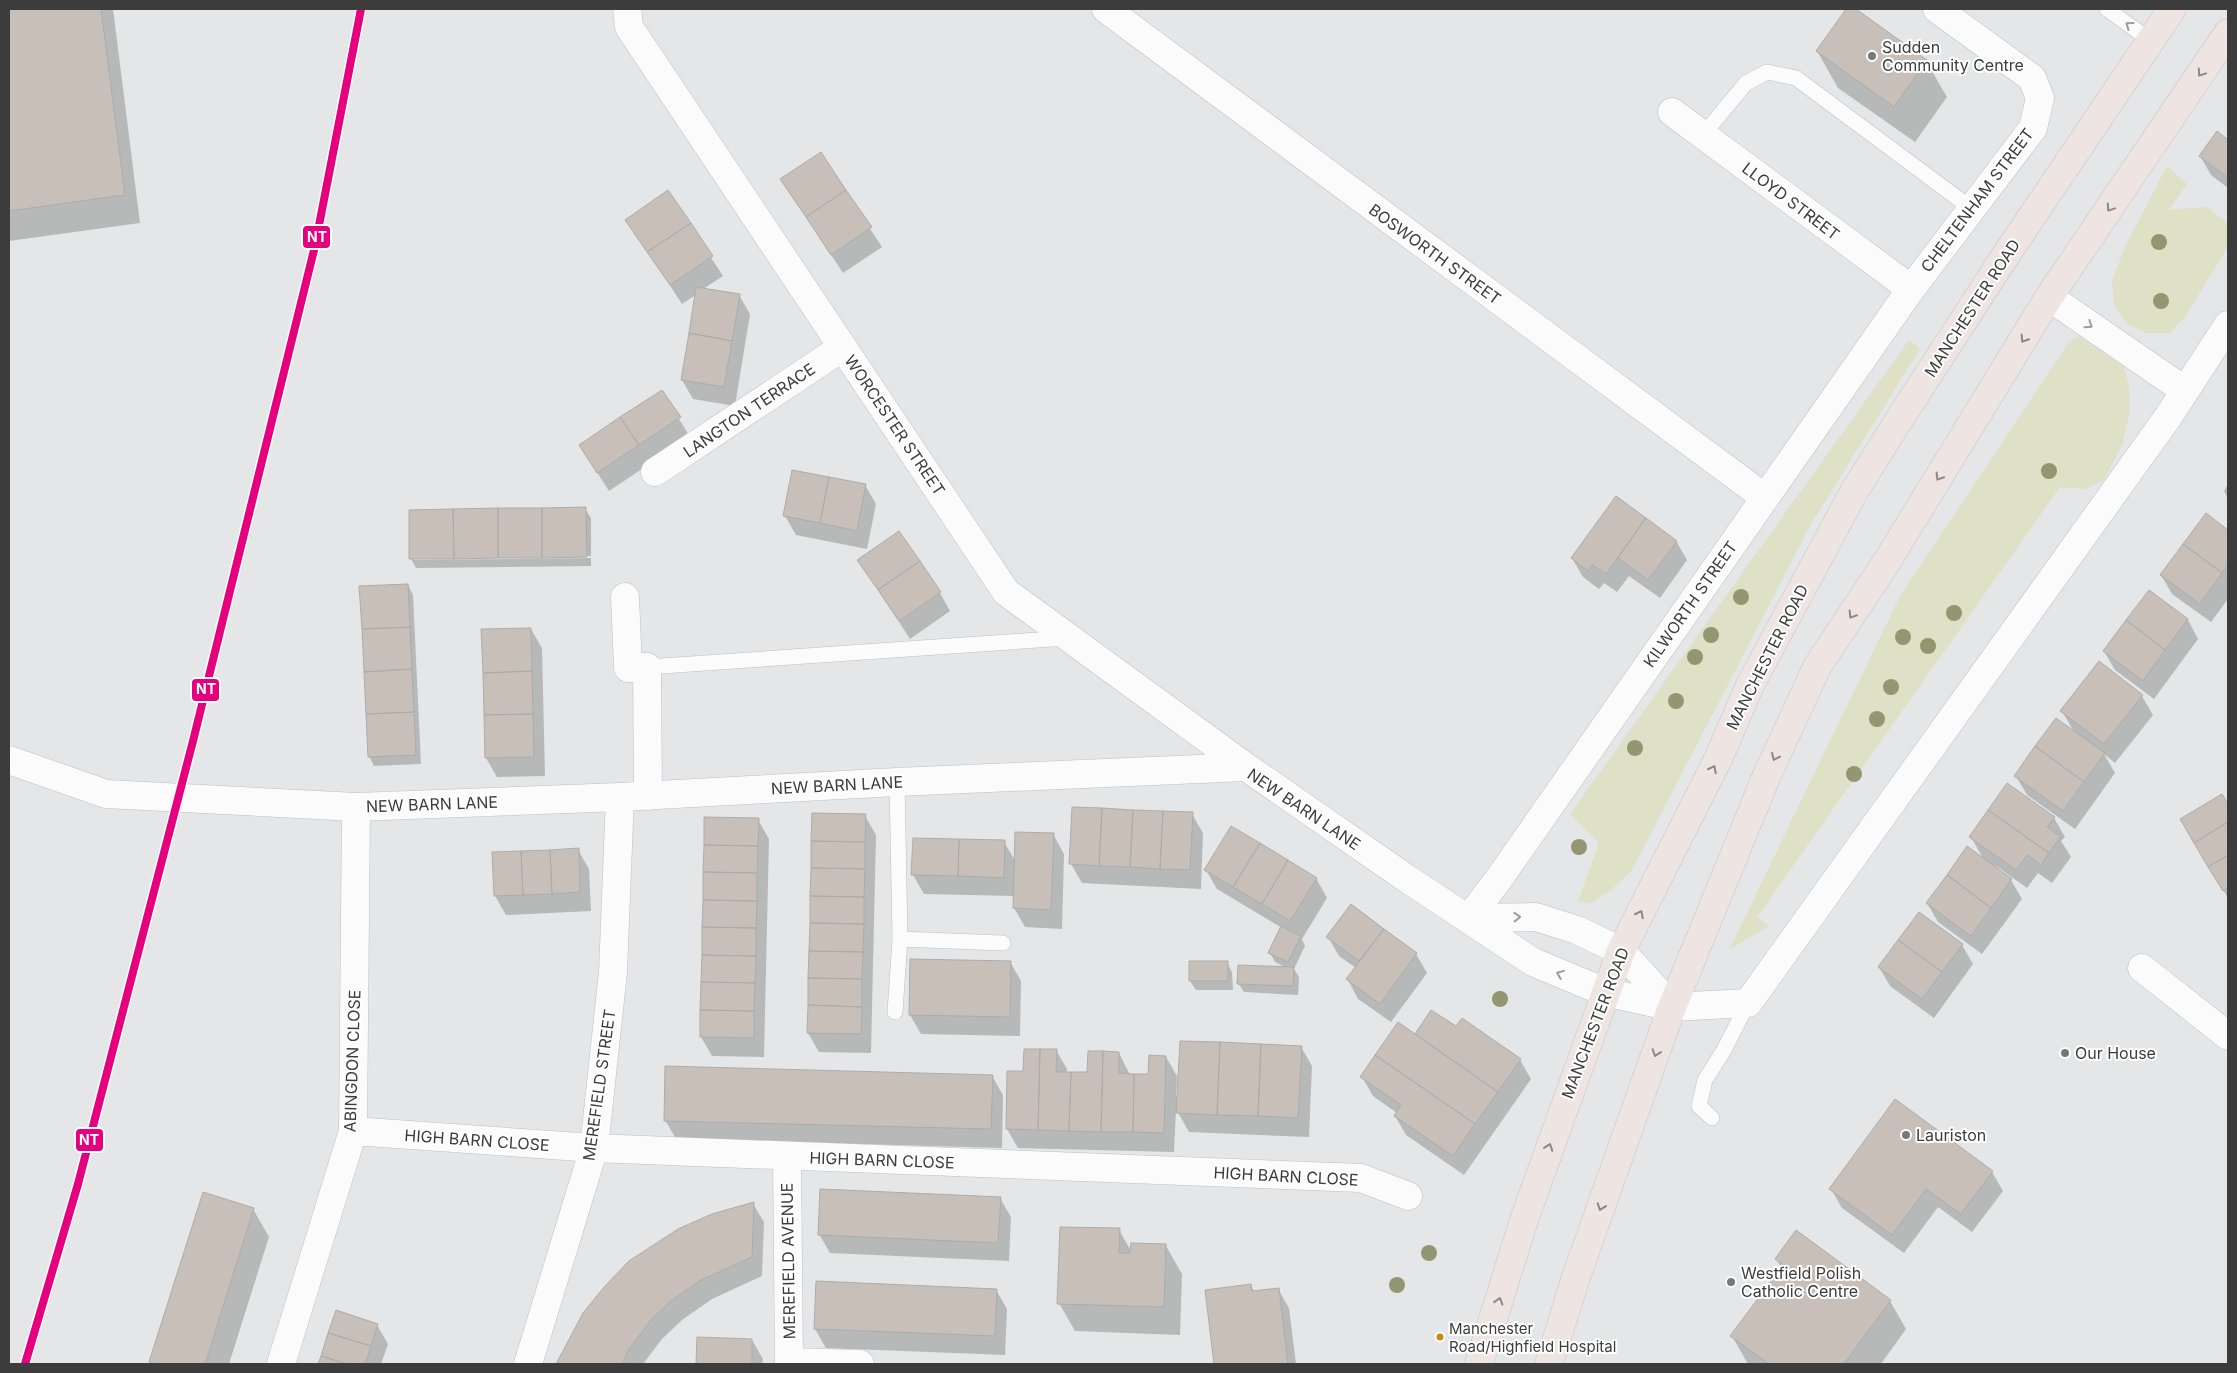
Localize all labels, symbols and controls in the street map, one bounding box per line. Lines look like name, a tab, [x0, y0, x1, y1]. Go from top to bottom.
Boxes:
one-way arrow	[2125, 22, 2135, 31]
place label: Sudden Community Centre	[1882, 37, 2024, 75]
marker: Sudden Community Centre	[1866, 50, 1878, 62]
one-way arrow	[2198, 68, 2207, 77]
street label: CHELTENHAM STREET	[1916, 124, 2038, 276]
street label: LLOYD STREET	[1738, 158, 1844, 244]
street label: BOSWORTH STREET	[1365, 199, 1505, 309]
one-way arrow	[2107, 202, 2116, 212]
line badge: NT	[302, 225, 331, 249]
text: NT	[307, 228, 327, 245]
street label: MANCHESTER ROAD	[1920, 235, 2024, 381]
one-way arrow	[2084, 319, 2093, 328]
one-way arrow	[2020, 333, 2030, 342]
street label: WORCESTER STREET	[841, 351, 949, 499]
street label: LANGTON TERRACE	[679, 358, 819, 462]
one-way arrow	[1935, 472, 1945, 481]
street label: KILWORTH STREET	[1639, 537, 1741, 671]
street label: MANCHESTER ROAD	[1722, 581, 1812, 733]
one-way arrow	[1849, 609, 1858, 618]
line badge: NT	[191, 678, 220, 702]
text: NT	[196, 680, 216, 697]
one-way arrow	[1772, 752, 1782, 761]
street label: NEW BARN LANE	[1244, 764, 1364, 854]
one-way arrow	[1707, 765, 1717, 774]
street label: NEW BARN LANE	[771, 772, 903, 798]
street label: NEW BARN LANE	[366, 792, 498, 816]
one-way arrow	[1634, 910, 1644, 919]
one-way arrow	[1514, 912, 1522, 922]
street label: MANCHESTER ROAD	[1557, 945, 1633, 1101]
one-way arrow	[1556, 969, 1565, 980]
street label: ABINGDON CLOSE	[340, 989, 364, 1133]
street label: MEREFIELD STREET	[578, 1008, 620, 1162]
place label: Our House	[2075, 1043, 2156, 1063]
marker: Our House	[2059, 1047, 2071, 1059]
one-way arrow	[1651, 1049, 1661, 1057]
street label: HIGH BARN CLOSE	[404, 1125, 550, 1155]
place label: Lauriston	[1916, 1125, 1986, 1145]
line badge: NT	[75, 1128, 104, 1152]
marker: Lauriston	[1900, 1129, 1912, 1141]
text: NT	[79, 1131, 99, 1148]
one-way arrow	[1543, 1143, 1553, 1151]
street label: HIGH BARN CLOSE	[809, 1147, 955, 1173]
street label: HIGH BARN CLOSE	[1213, 1162, 1359, 1190]
street label: MEREFIELD AVENUE	[777, 1183, 799, 1339]
one-way arrow	[1597, 1202, 1607, 1210]
place label: Westfield Polish Catholic Centre	[1741, 1263, 1861, 1301]
marker: Westfield Polish Catholic Centre	[1725, 1276, 1737, 1288]
one-way arrow	[1493, 1297, 1503, 1306]
place label: Manchester Road/Highfield Hospital	[1449, 1319, 1616, 1356]
marker: Manchester Road/Highfield Hospital	[1435, 1332, 1445, 1342]

